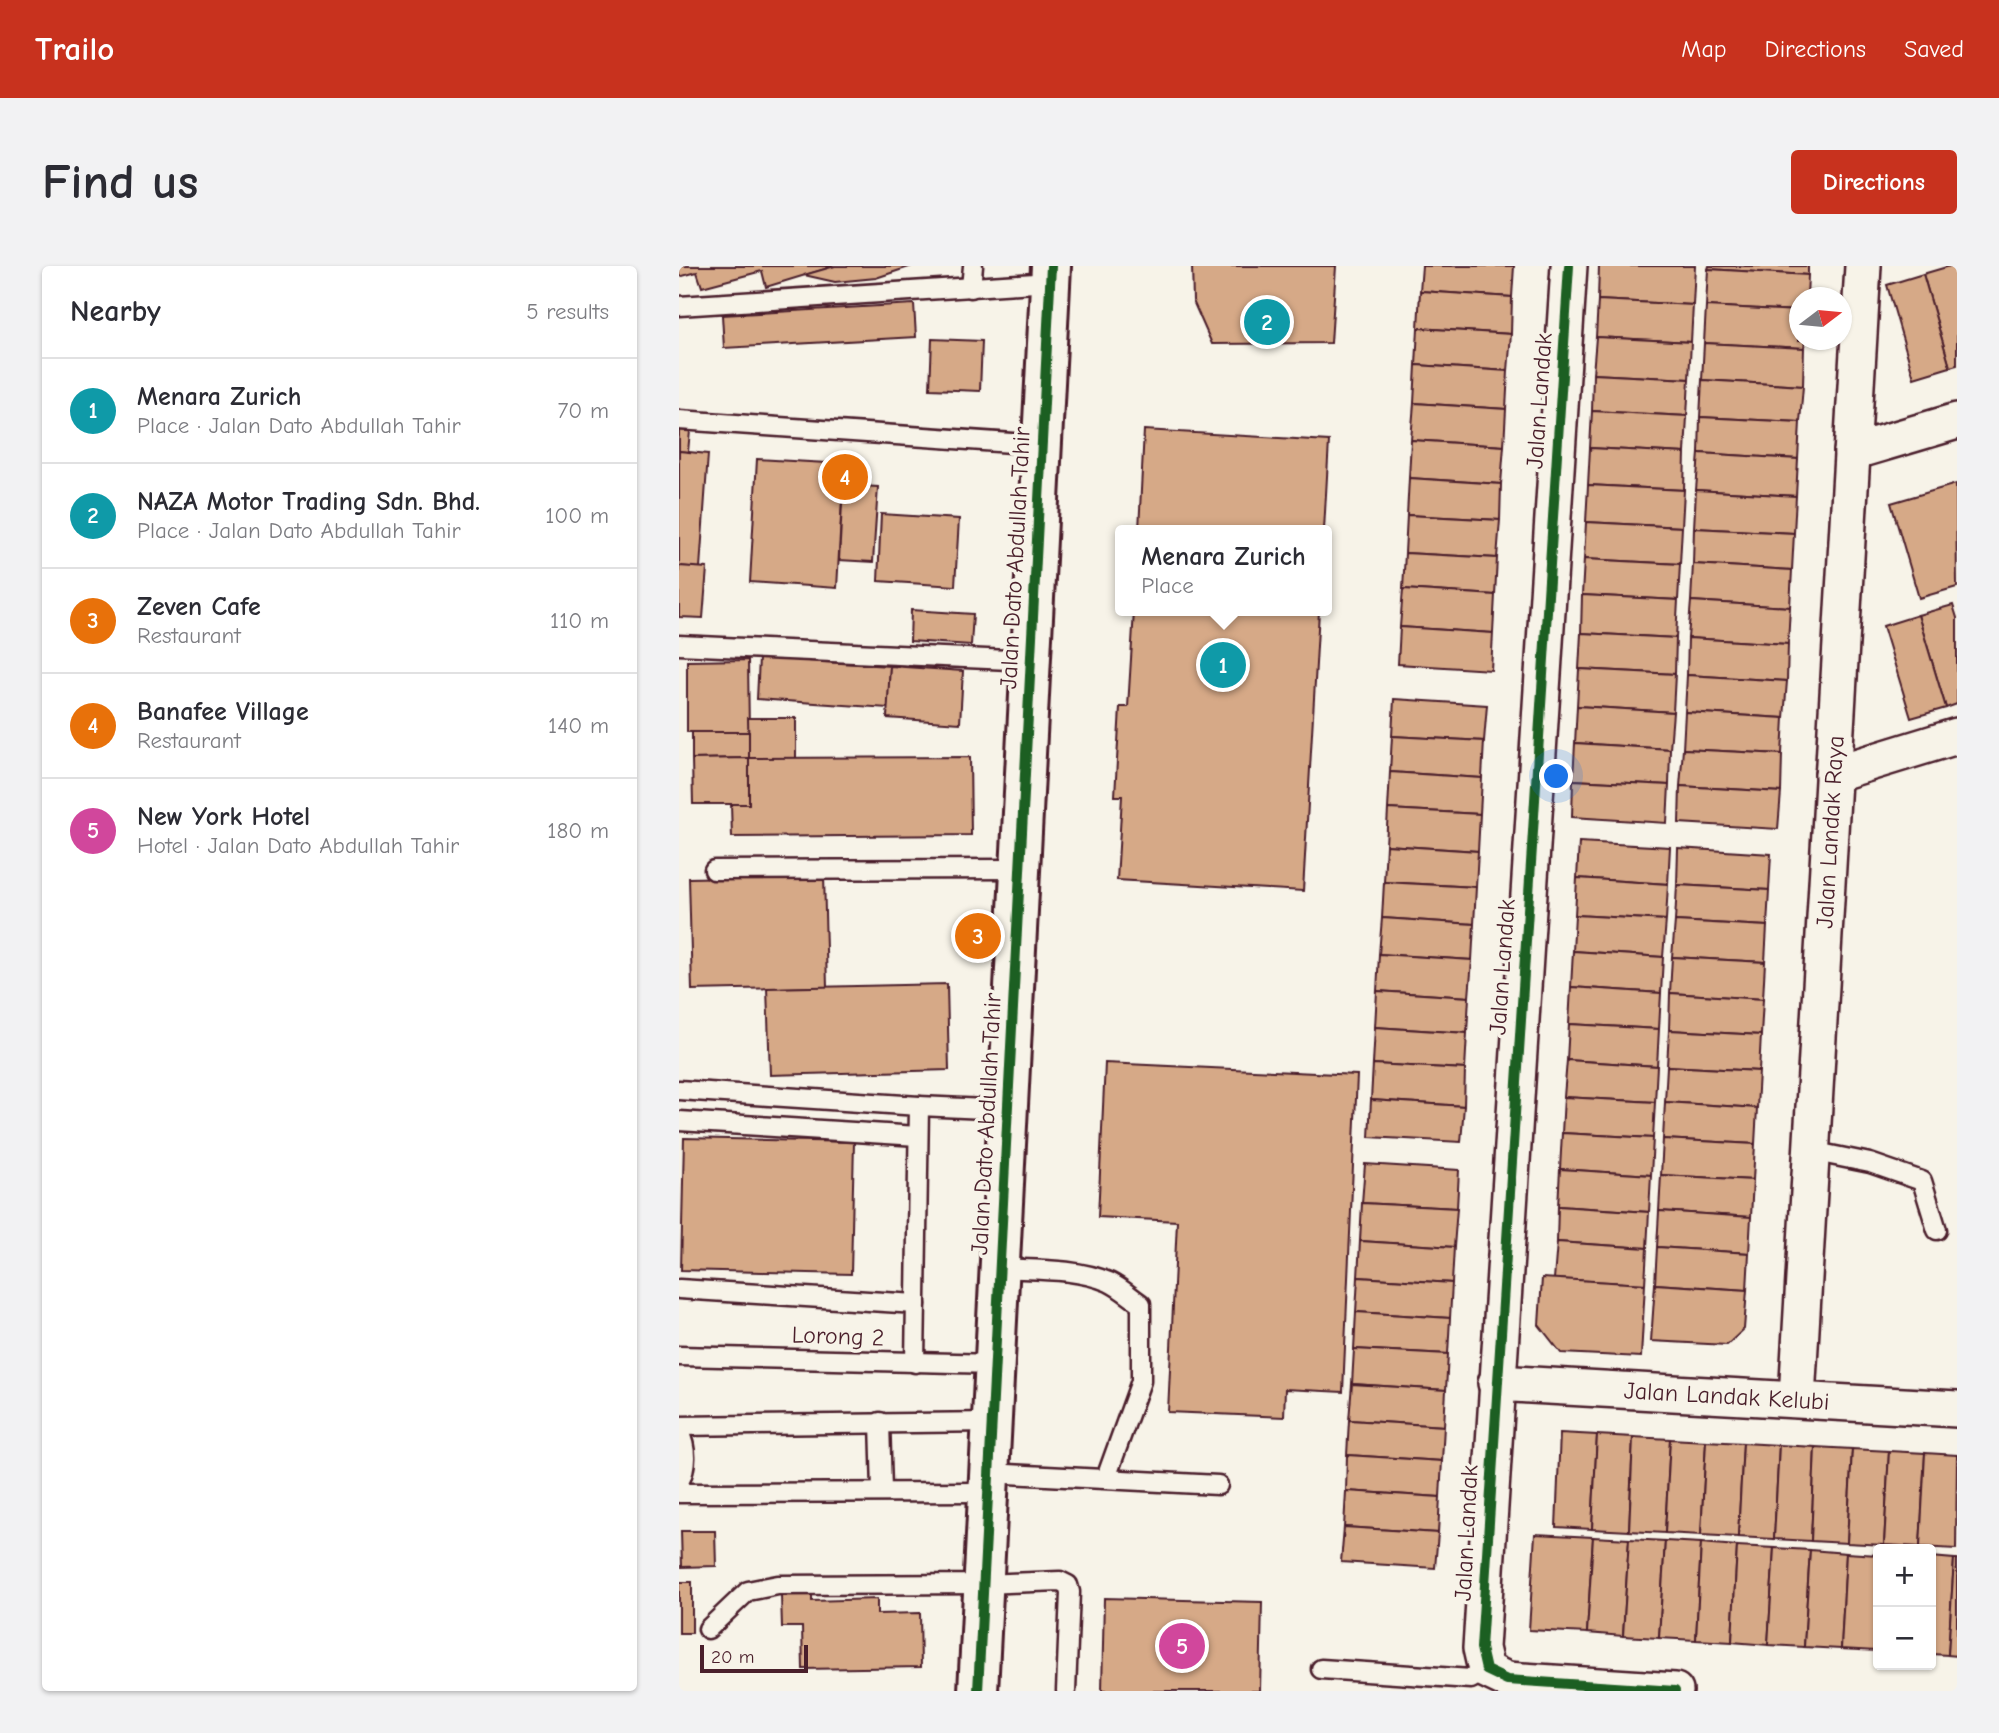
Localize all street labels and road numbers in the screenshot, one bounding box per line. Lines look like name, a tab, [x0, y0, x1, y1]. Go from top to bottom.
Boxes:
street label: Jalan Landak	[1520, 332, 1558, 470]
street label: Jalan Dato Abdullah Tahir	[994, 426, 1036, 690]
street label: Jalan Landak Raya	[1810, 735, 1850, 929]
street label: Jalan Landak	[1483, 898, 1521, 1036]
street label: Jalan Dato Abdullah Tahir	[965, 992, 1007, 1256]
street label: Lorong 2	[791, 1320, 885, 1352]
street label: Jalan Landak Kelubi	[1623, 1376, 1830, 1416]
street label: Jalan Landak	[1448, 1464, 1484, 1602]

